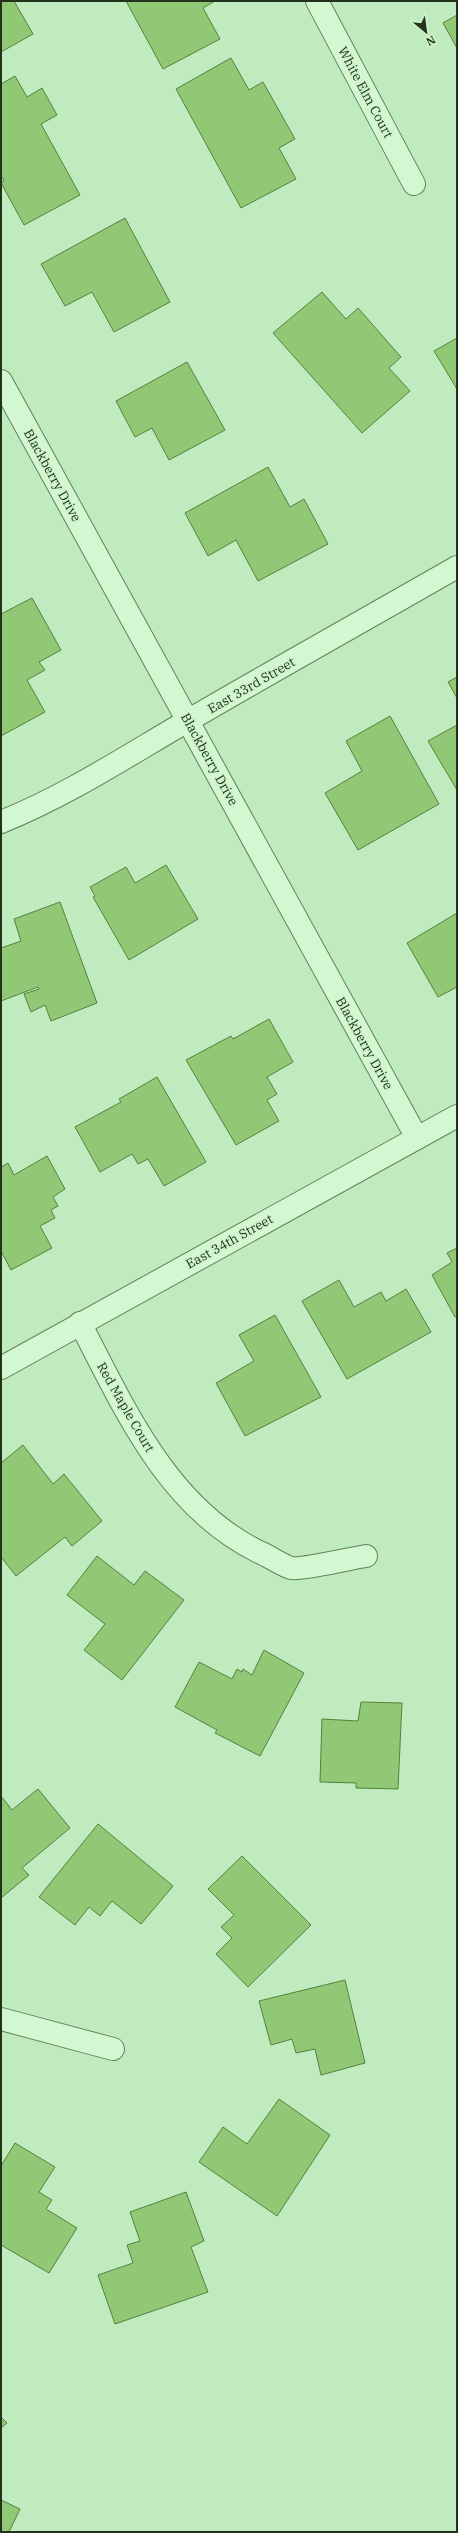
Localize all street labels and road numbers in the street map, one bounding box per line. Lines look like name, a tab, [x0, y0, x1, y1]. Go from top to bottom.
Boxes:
street label: White Elm Court	[334, 44, 397, 141]
street label: Blackberry Drive	[20, 426, 85, 525]
street label: East 33rd Street	[205, 653, 298, 717]
street label: Blackberry Drive	[177, 710, 242, 809]
street label: Blackberry Drive	[332, 994, 397, 1093]
street label: East 34th Street	[183, 1210, 276, 1272]
street label: Red Maple Court	[93, 1359, 158, 1456]

